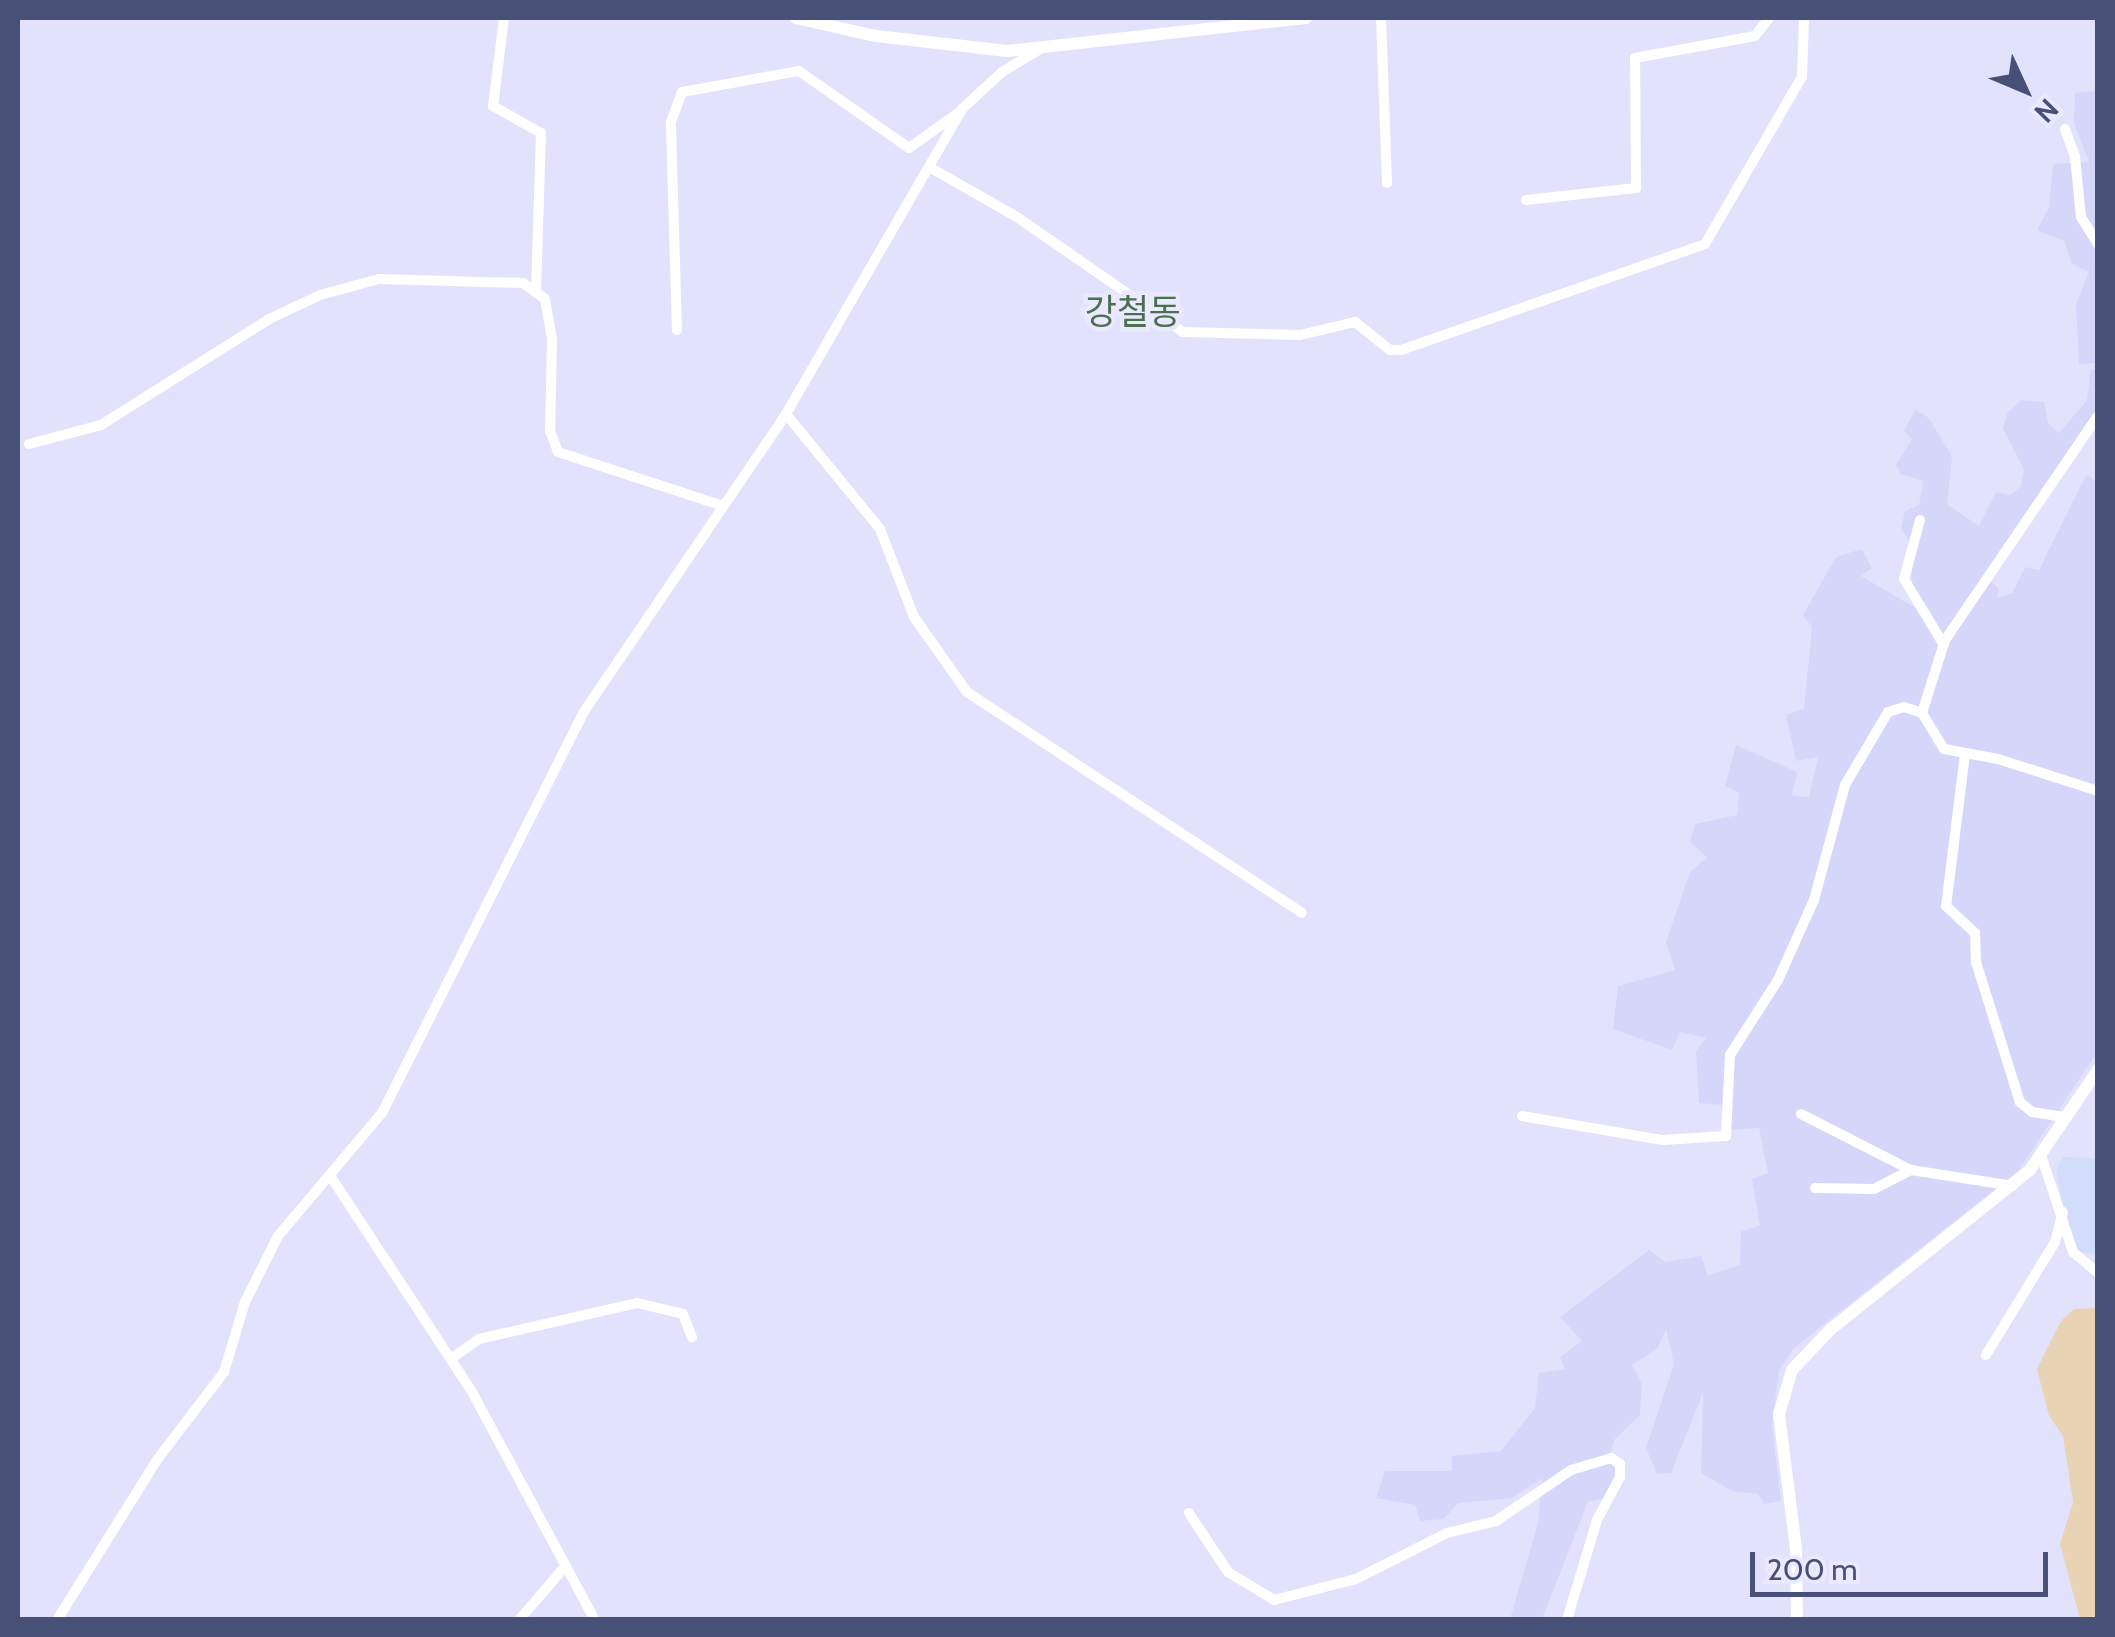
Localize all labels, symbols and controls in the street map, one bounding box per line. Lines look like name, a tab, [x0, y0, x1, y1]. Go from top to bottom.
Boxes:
north arrow	[1975, 40, 2075, 140]
text: N	[2027, 92, 2066, 130]
district label: 강철동	[1085, 291, 1181, 333]
scale bar	[1755, 1532, 2052, 1594]
text: 200 m	[1767, 1551, 1858, 1588]

